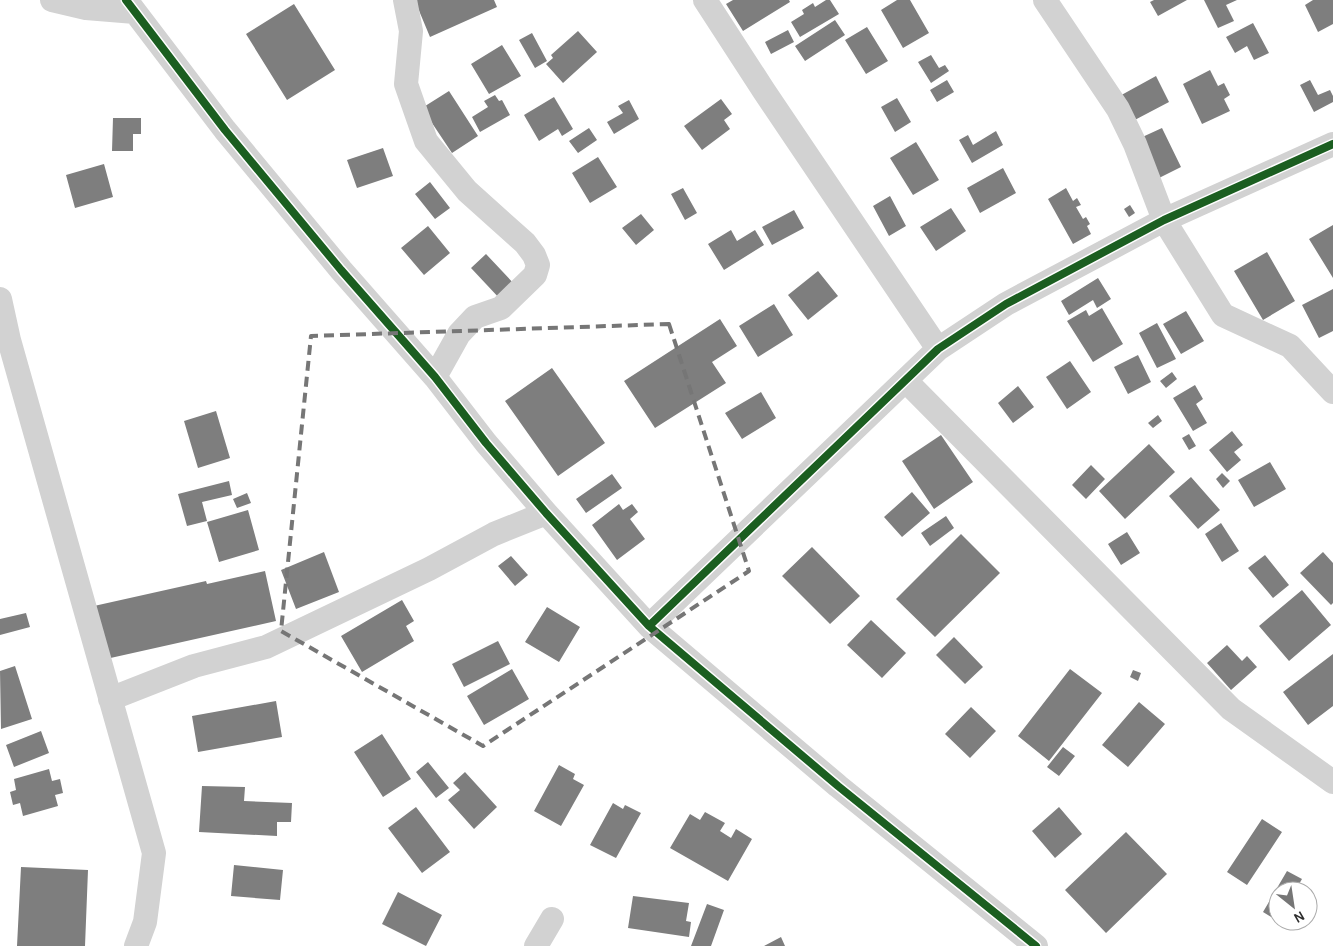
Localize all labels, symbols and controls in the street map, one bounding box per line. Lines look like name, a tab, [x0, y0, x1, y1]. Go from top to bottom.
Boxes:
north arrow	[1268, 881, 1318, 931]
text: N	[1291, 907, 1308, 927]

